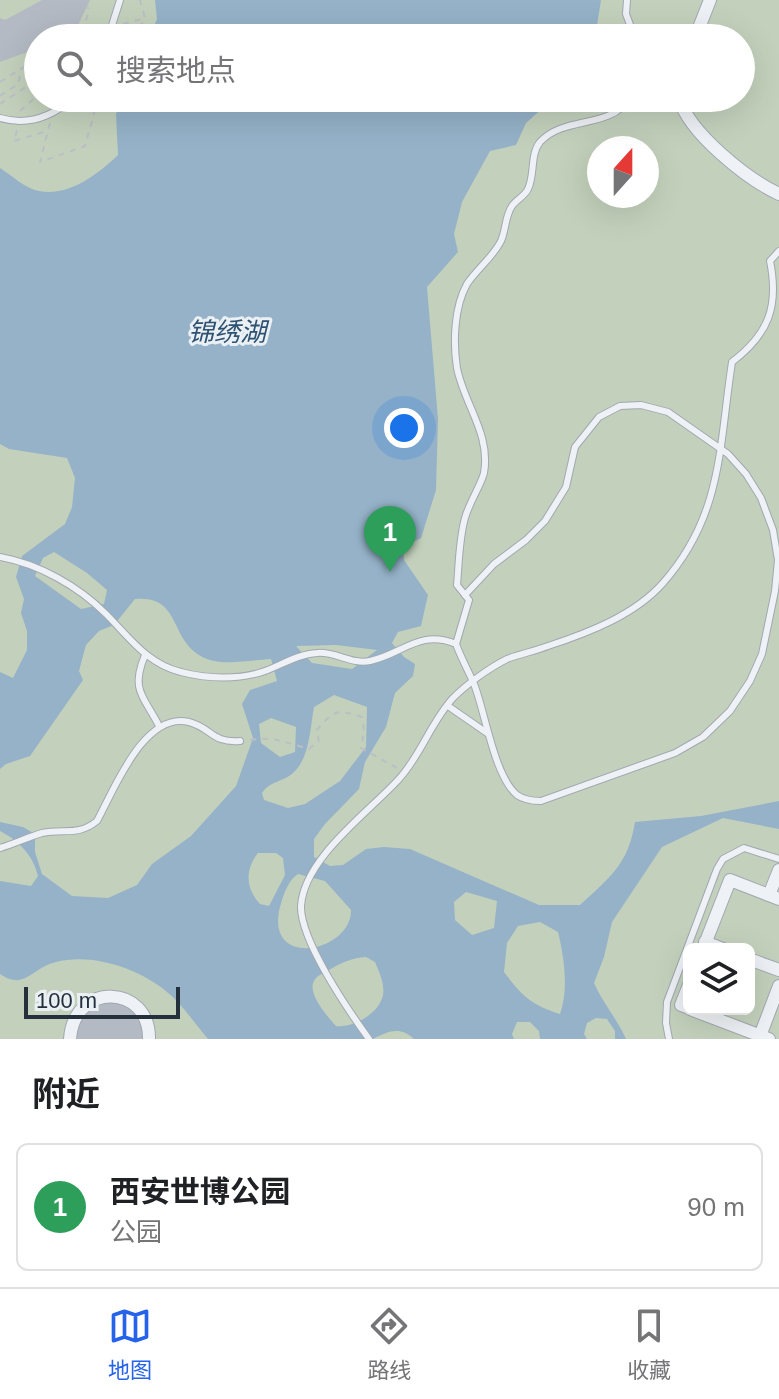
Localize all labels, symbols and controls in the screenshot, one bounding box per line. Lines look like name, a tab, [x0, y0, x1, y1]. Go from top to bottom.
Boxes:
search box	[24, 24, 755, 112]
icon: search	[52, 46, 96, 90]
text: 搜索地点	[116, 54, 236, 87]
north arrow	[587, 136, 659, 208]
water label: 锦绣湖	[188, 317, 270, 347]
your location	[384, 408, 424, 448]
pin: 1	[364, 506, 416, 572]
map controls	[683, 943, 755, 1015]
button: layers	[683, 943, 755, 1015]
scale bar	[24, 983, 180, 1019]
text: 100 m	[36, 988, 97, 1013]
text: 附近	[32, 1075, 100, 1113]
text: 西安世博公园	[110, 1175, 290, 1208]
text: 1	[53, 1192, 67, 1222]
text: 90 m	[687, 1192, 745, 1222]
text: 公园	[110, 1217, 162, 1247]
tab: 地图	[108, 1304, 152, 1384]
tab: 路线	[367, 1304, 411, 1384]
tab: 收藏	[627, 1304, 671, 1384]

